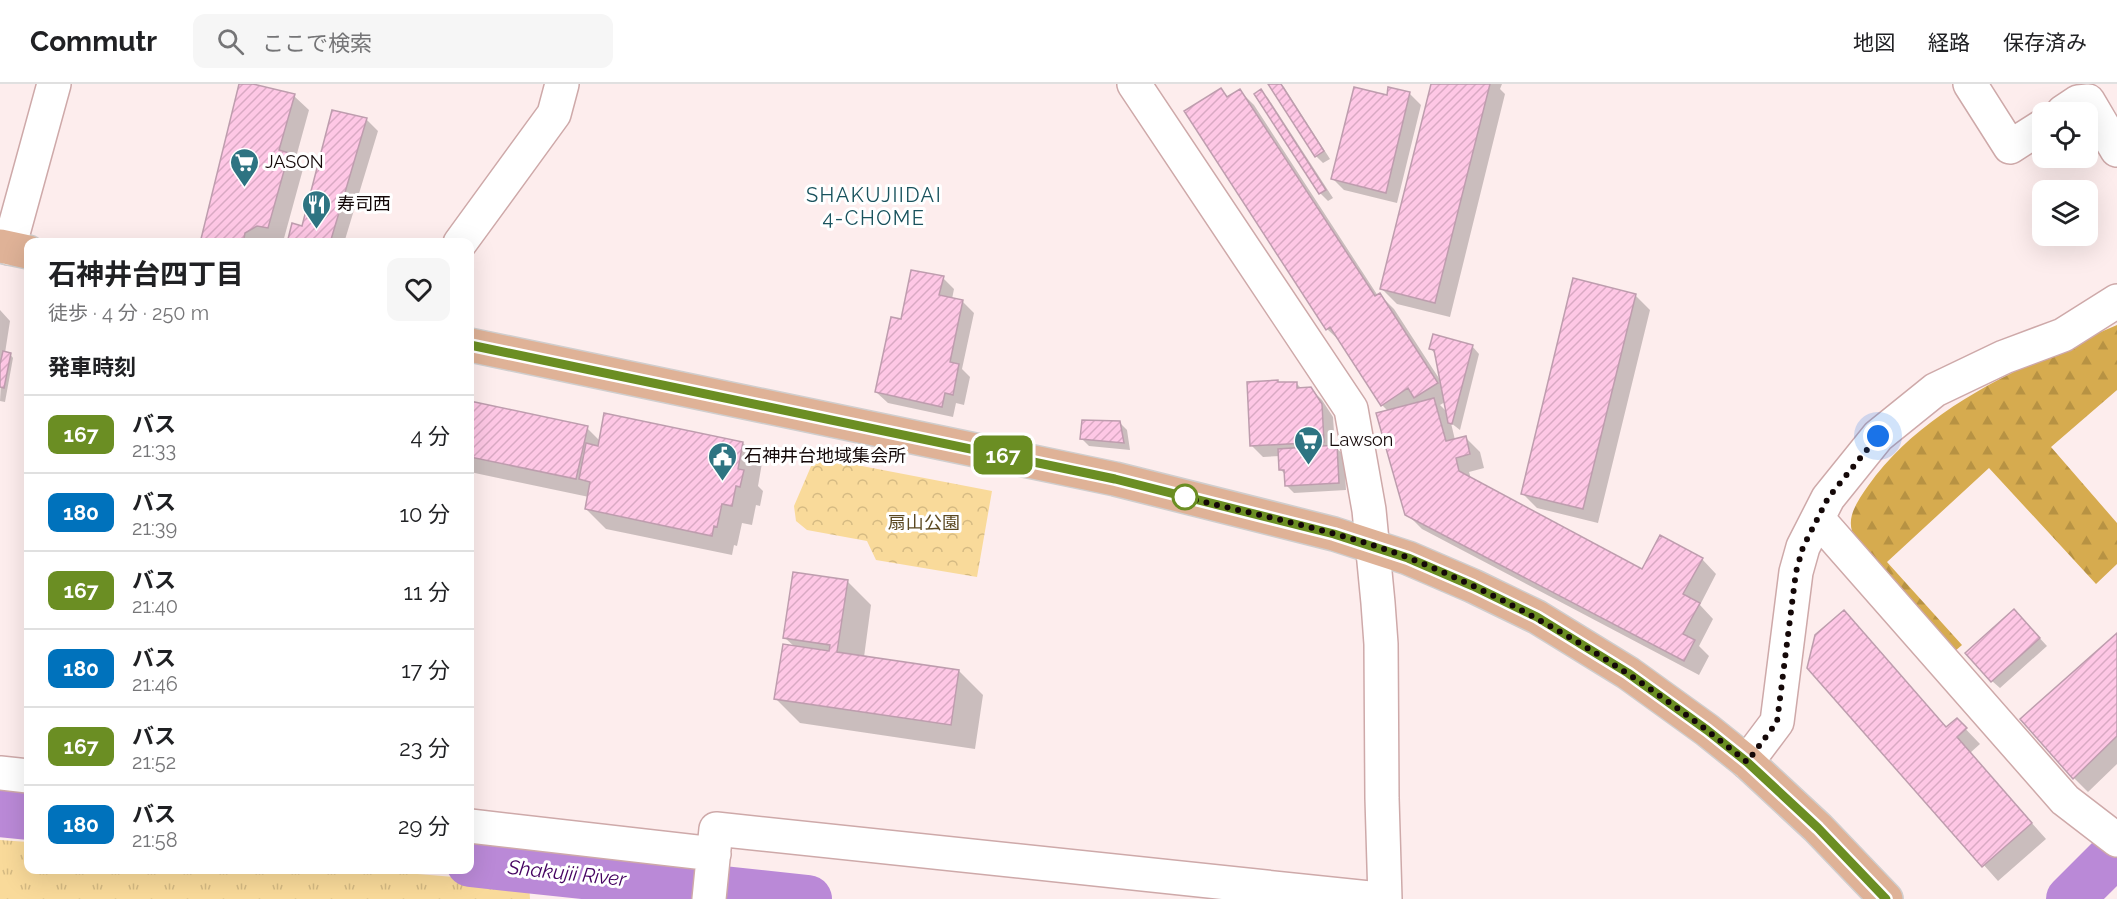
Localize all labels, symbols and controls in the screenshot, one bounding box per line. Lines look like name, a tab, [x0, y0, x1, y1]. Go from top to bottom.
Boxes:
search box	[193, 14, 613, 68]
text: Commutr	[30, 25, 157, 58]
icon: search	[214, 25, 247, 58]
text: ここで検索	[262, 30, 372, 56]
text: 地図	[1853, 30, 1895, 55]
text: 経路	[1928, 30, 1970, 55]
text: 保存済み	[2003, 30, 2087, 55]
map controls	[2032, 102, 2098, 246]
button: locate	[2032, 102, 2098, 168]
supermarket icon: JASON	[228, 146, 260, 188]
place label: JASON	[265, 151, 324, 172]
button: layers	[2032, 180, 2098, 246]
district label: SHAKUJIIDAI 4-CHOME	[806, 183, 942, 230]
restaurant icon: 寿司西	[300, 188, 332, 230]
place label: 寿司西	[337, 193, 391, 214]
text: 石神井台四丁目	[48, 258, 244, 291]
button: heart	[387, 258, 450, 321]
text: 徒歩 · 4 分 · 250 m	[48, 301, 209, 325]
text: 発車時刻	[48, 354, 136, 380]
text: バス	[132, 411, 176, 437]
your location	[1863, 421, 1893, 451]
text: 167	[64, 422, 98, 447]
text: 4 分	[410, 423, 450, 449]
supermarket icon: Lawson	[1292, 424, 1324, 466]
place label: Lawson	[1329, 429, 1393, 450]
line badge: 167	[968, 436, 1038, 475]
text: 21:33	[132, 438, 176, 462]
public building icon: 石神井台地域集会所	[707, 440, 739, 482]
text: 167	[986, 443, 1020, 468]
place label: 石神井台地域集会所	[744, 445, 906, 466]
unlabelled marker	[1172, 484, 1198, 510]
text: バス	[132, 489, 176, 515]
text: 180	[63, 500, 99, 525]
text: 10 分	[400, 501, 450, 527]
park label: 扇山公園	[888, 512, 960, 533]
text: 21:39	[132, 516, 177, 540]
text: バス	[132, 567, 176, 593]
text: 167	[64, 578, 98, 603]
text: 11 分	[404, 579, 450, 605]
text: 21:40	[132, 594, 178, 618]
text: バス	[132, 645, 176, 671]
text: 180	[63, 656, 99, 681]
text: 17 分	[401, 657, 450, 683]
text: 21:46	[132, 672, 178, 696]
text: バス	[132, 723, 176, 749]
text: 167	[64, 734, 98, 759]
text: 23 分	[399, 735, 450, 761]
text: 21:52	[132, 750, 176, 774]
text: バス	[132, 801, 176, 827]
text: 180	[63, 812, 99, 837]
text: 29 分	[398, 813, 450, 839]
text: 21:58	[132, 828, 178, 852]
water label: Shakujii River	[506, 855, 628, 891]

